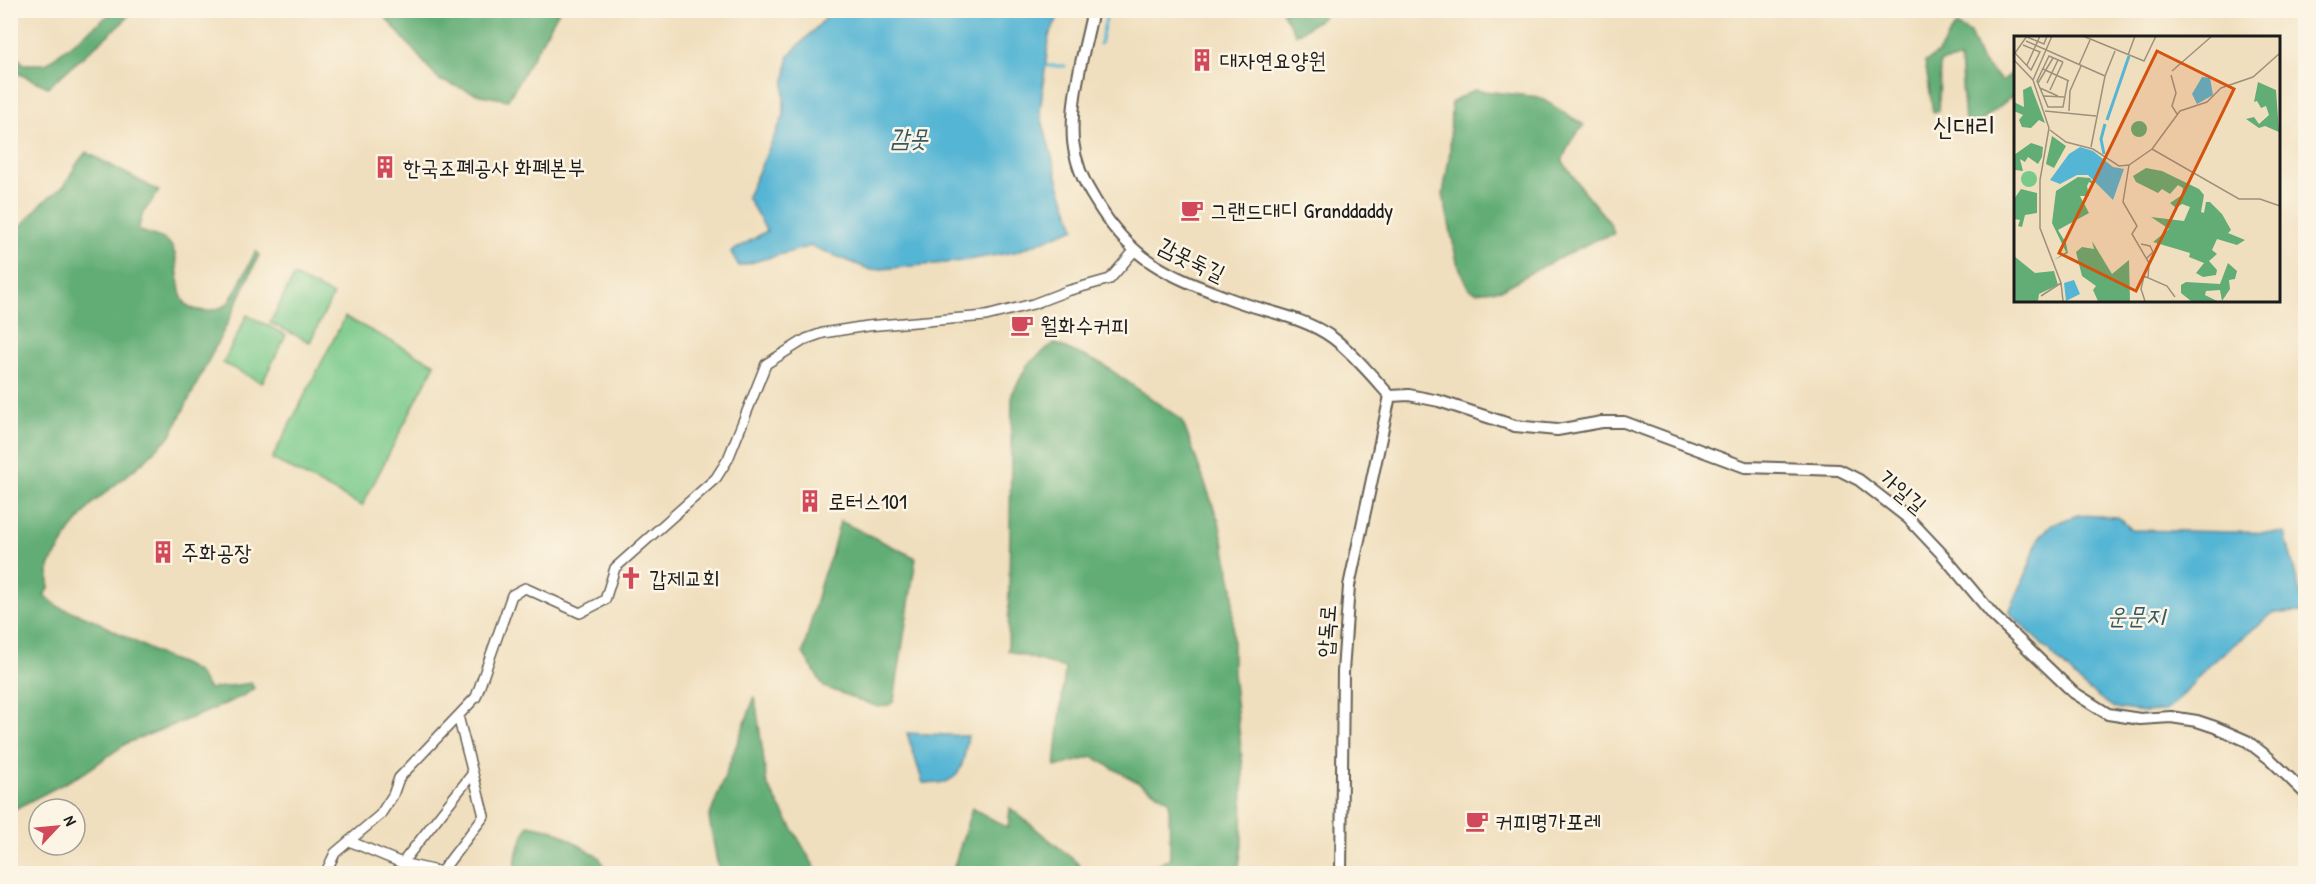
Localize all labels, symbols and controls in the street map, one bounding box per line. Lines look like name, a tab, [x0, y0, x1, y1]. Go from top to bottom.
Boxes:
inset map	[2014, 36, 2280, 302]
place label: 대자연요양원	[1220, 45, 1326, 75]
building icon: 대자연요양원	[1189, 47, 1215, 73]
district label: 신대리	[1933, 108, 1995, 143]
water label: 감못	[890, 121, 929, 153]
place label: 한국조폐공사 화폐본부	[403, 152, 585, 182]
building icon: 한국조폐공사 화폐본부	[372, 154, 398, 180]
place label: 그랜드대디 Granddaddy	[1210, 195, 1393, 225]
cafe icon: 그랜드대디 Granddaddy	[1179, 197, 1205, 223]
street label: 감못둑길	[1154, 230, 1231, 288]
place label: 월화수커피	[1040, 310, 1129, 340]
cafe icon: 월화수커피	[1009, 312, 1035, 338]
street label: 가일길	[1873, 462, 1933, 520]
place label: 로터스101	[828, 486, 907, 516]
building icon: 로터스101	[797, 488, 823, 514]
place label: 주화공장	[181, 537, 252, 567]
building icon: 주화공장	[150, 539, 176, 565]
place label: 갑제교회	[649, 563, 720, 593]
church icon: 갑제교회	[618, 565, 644, 591]
water label: 운문지	[2107, 599, 2168, 631]
street label: 압독로	[1309, 603, 1343, 659]
north arrow	[27, 797, 87, 857]
place label: 커피명가포레	[1495, 806, 1601, 836]
cafe icon: 커피명가포레	[1464, 808, 1490, 834]
text: N	[59, 812, 82, 830]

